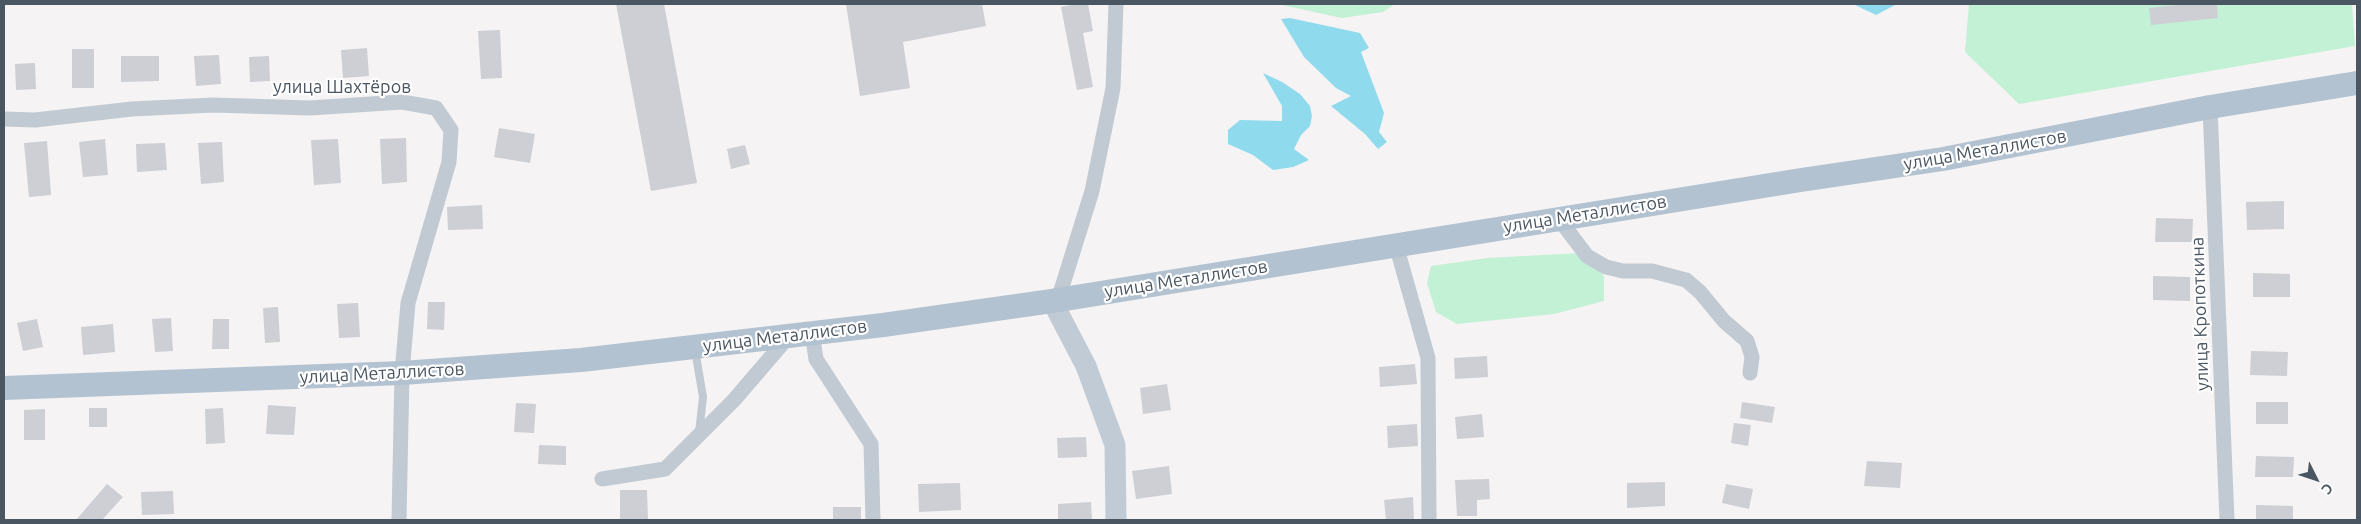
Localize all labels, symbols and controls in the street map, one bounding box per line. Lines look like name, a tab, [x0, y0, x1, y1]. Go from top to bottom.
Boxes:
street label: улица Шахтёров	[273, 76, 411, 98]
street label: улица Металлистов	[1902, 125, 2068, 175]
street label: улица Металлистов	[1502, 190, 1668, 238]
street label: улица Кропоткина	[2187, 237, 2213, 391]
street label: улица Металлистов	[1103, 255, 1269, 303]
street label: улица Металлистов	[702, 315, 868, 357]
street label: улица Металлистов	[299, 358, 465, 388]
north arrow	[2291, 454, 2341, 504]
text: С	[2318, 480, 2336, 497]

